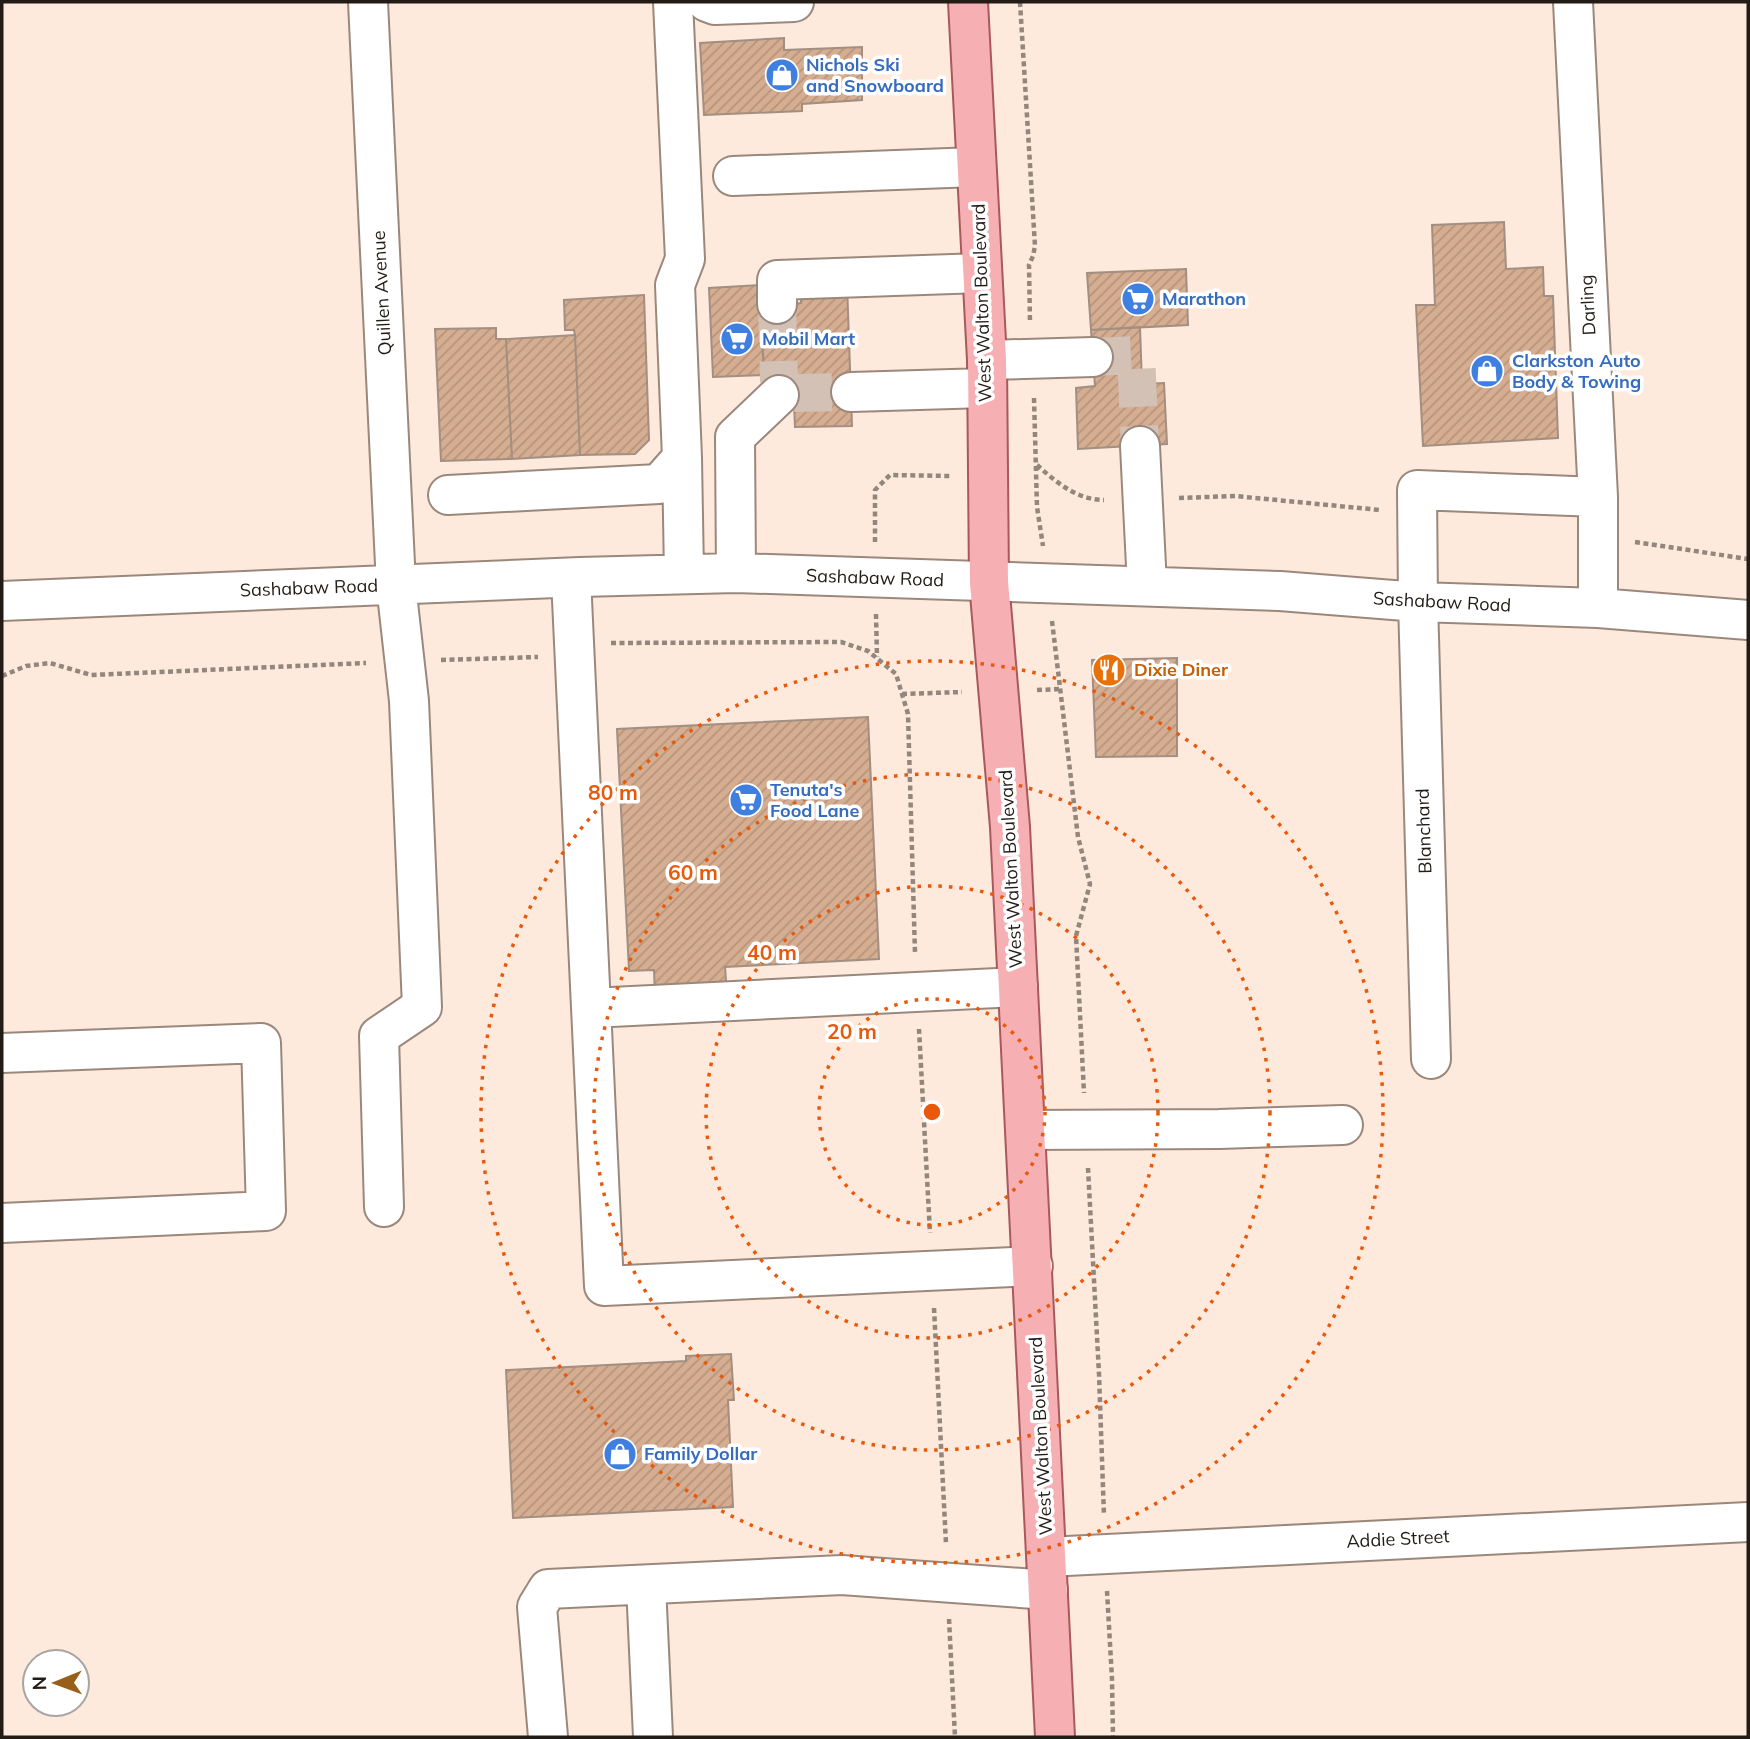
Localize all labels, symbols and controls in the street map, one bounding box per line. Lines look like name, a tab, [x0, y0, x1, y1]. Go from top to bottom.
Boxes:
place label: Nichols Ski and Snowboard	[806, 53, 944, 97]
shop icon: Nichols Ski and Snowboard	[763, 56, 801, 94]
street label: West Walton Boulevard	[967, 203, 996, 403]
street label: Quillen Avenue	[367, 230, 396, 356]
street label: Darling	[1574, 274, 1601, 336]
supermarket icon: Marathon	[1119, 280, 1157, 318]
place label: Marathon	[1162, 287, 1246, 310]
supermarket icon: Mobil Mart	[718, 320, 756, 358]
place label: Mobil Mart	[762, 327, 855, 350]
place label: Clarkston Auto Body & Towing	[1512, 349, 1641, 393]
shop icon: Clarkston Auto Body & Towing	[1468, 352, 1506, 390]
street label: Sashabaw Road	[806, 564, 945, 591]
street label: Sashabaw Road	[239, 574, 378, 601]
street label: Sashabaw Road	[1372, 586, 1512, 617]
restaurant icon: Dixie Diner	[1090, 651, 1128, 689]
place label: Dixie Diner	[1134, 658, 1229, 681]
street label: West Walton Boulevard	[994, 769, 1027, 969]
place label: Tenuta's Food Lane	[770, 778, 859, 822]
text: 80 m	[588, 779, 638, 805]
supermarket icon: Tenuta's Food Lane	[727, 781, 765, 819]
street label: Blanchard	[1411, 788, 1436, 874]
text: 60 m	[668, 859, 718, 885]
text: 40 m	[747, 939, 797, 965]
text: 20 m	[827, 1018, 877, 1044]
centre of rings	[920, 1100, 944, 1124]
street label: West Walton Boulevard	[1024, 1336, 1057, 1536]
shop icon: Family Dollar	[601, 1435, 639, 1473]
place label: Family Dollar	[644, 1442, 758, 1465]
street label: Addie Street	[1346, 1524, 1450, 1553]
north arrow	[21, 1648, 91, 1718]
text: N	[27, 1676, 51, 1691]

